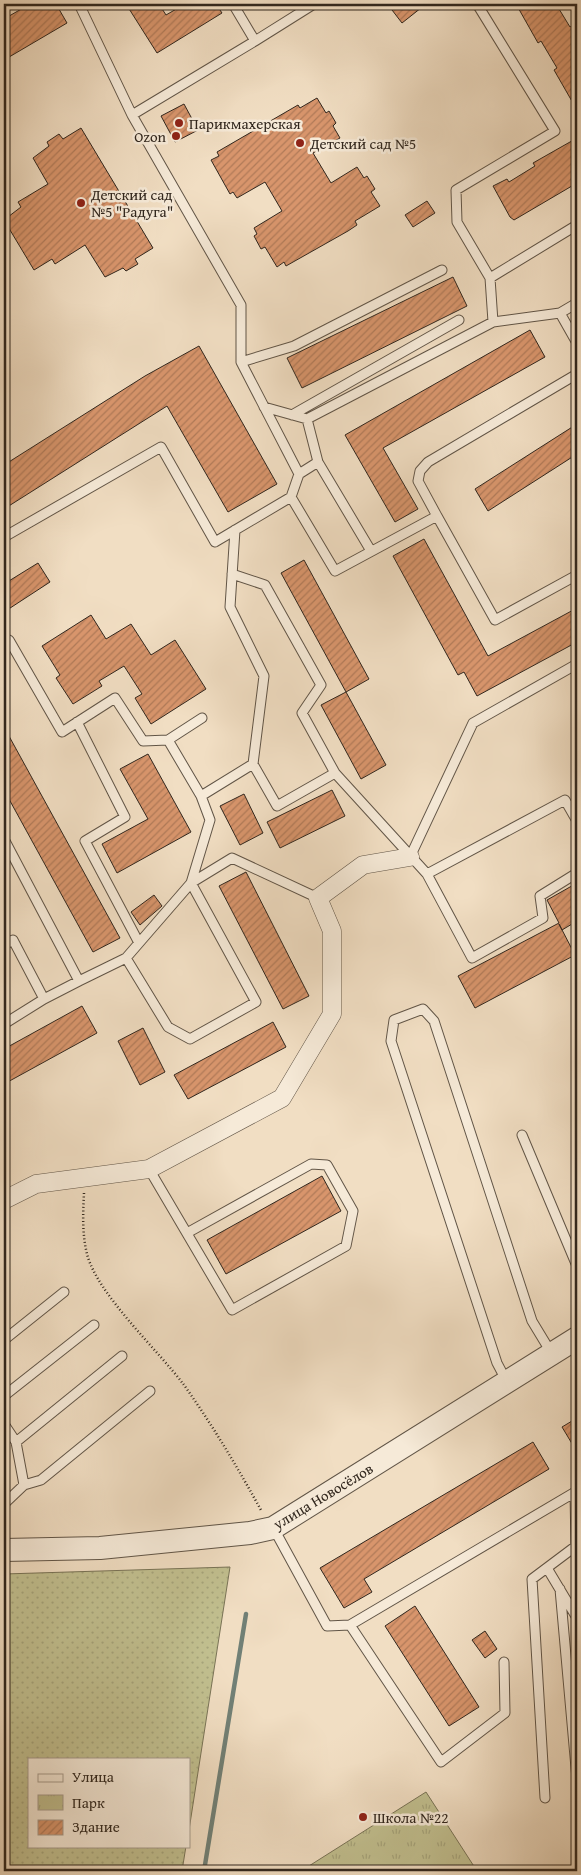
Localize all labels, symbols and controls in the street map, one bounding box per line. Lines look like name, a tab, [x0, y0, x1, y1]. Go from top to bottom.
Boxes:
place label: Парикмахерская	[189, 113, 301, 134]
marker: Парикмахерская	[173, 117, 185, 129]
place label: Ozon	[134, 126, 167, 147]
marker: Ozon	[170, 130, 182, 142]
place label: Детский сад №5	[309, 133, 416, 154]
marker: Детский сад №5	[294, 137, 306, 149]
place label: Детский сад №5 "Радуга"	[90, 184, 173, 222]
marker: Детский сад №5 "Радуга"	[75, 197, 87, 209]
street label: улица Новосёлов	[268, 1458, 377, 1535]
legend	[28, 1758, 190, 1848]
text: Улица	[72, 1766, 115, 1787]
text: Парк	[72, 1792, 105, 1813]
place label: Школа №22	[373, 1807, 448, 1828]
marker: Школа №22	[357, 1811, 369, 1823]
text: Здание	[72, 1816, 120, 1837]

